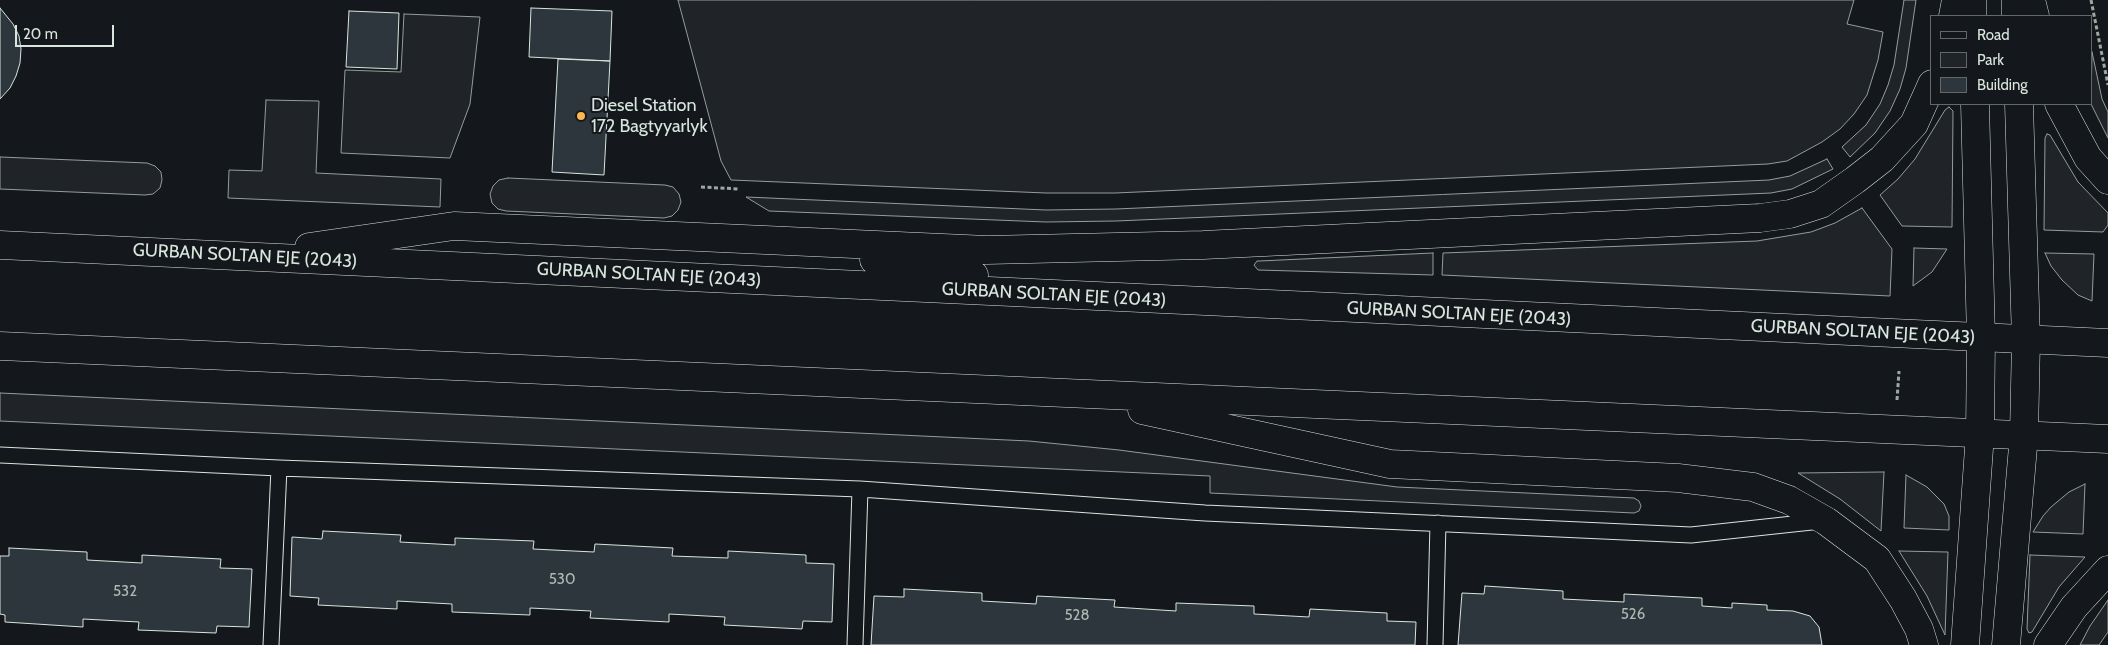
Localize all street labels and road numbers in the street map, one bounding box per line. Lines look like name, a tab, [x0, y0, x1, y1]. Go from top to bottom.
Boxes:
street label: GURBAN SOLTAN EJE (2043)	[132, 239, 358, 273]
street label: GURBAN SOLTAN EJE (2043)	[536, 258, 762, 292]
street label: GURBAN SOLTAN EJE (2043)	[941, 278, 1167, 312]
street label: GURBAN SOLTAN EJE (2043)	[1346, 297, 1572, 331]
street label: GURBAN SOLTAN EJE (2043)	[1750, 315, 1976, 349]

